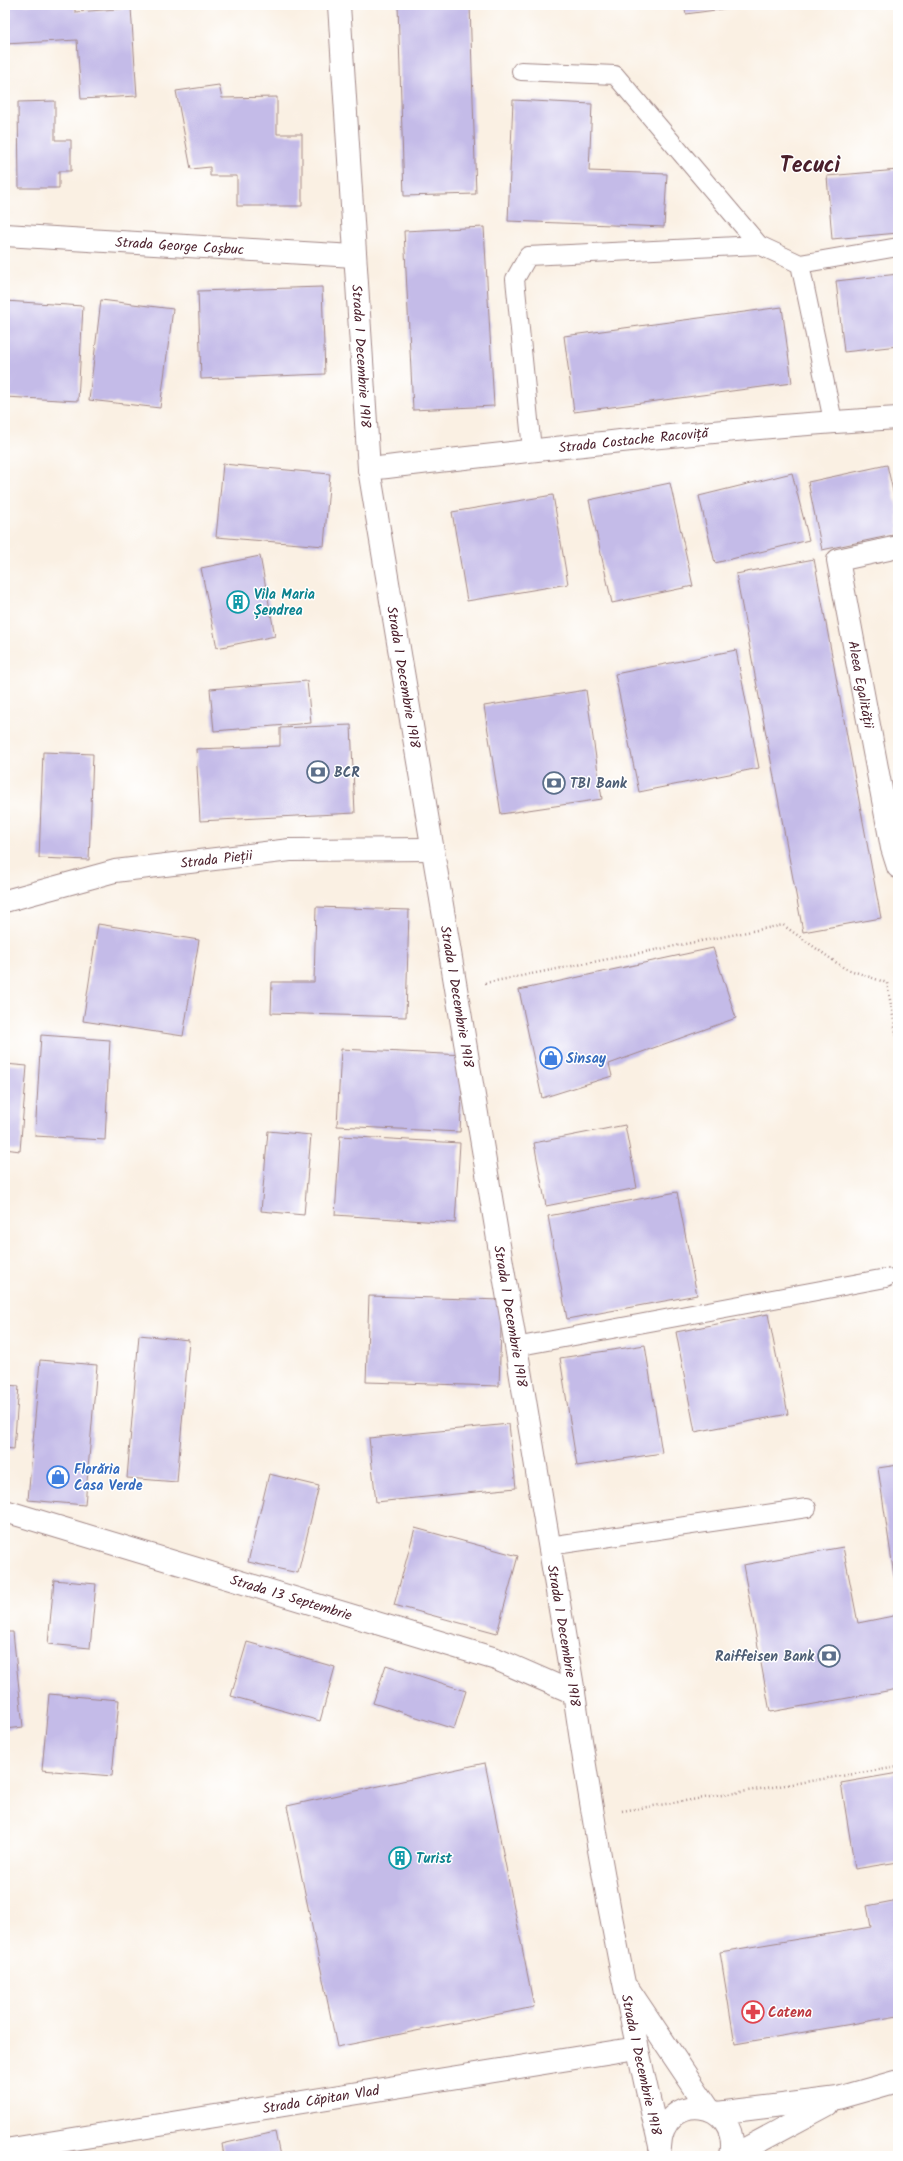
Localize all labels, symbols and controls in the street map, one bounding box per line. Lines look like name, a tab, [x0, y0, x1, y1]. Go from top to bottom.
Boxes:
district label: Tecuci	[780, 149, 842, 184]
street label: Strada George Coșbuc	[115, 232, 245, 261]
street label: Strada 1 Decembrie 1918	[345, 284, 376, 429]
street label: Strada Costache Racoviță	[558, 422, 711, 460]
place label: Vila Maria Șendrea	[254, 584, 315, 622]
building icon: Vila Maria Șendrea	[225, 589, 251, 615]
street label: Strada 1 Decembrie 1918	[380, 605, 426, 751]
street label: Aleea Egalității	[841, 639, 879, 731]
bank icon: BCR	[305, 759, 331, 785]
place label: BCR	[334, 762, 360, 784]
bank icon: TBI Bank	[541, 770, 567, 796]
place label: TBI Bank	[570, 773, 628, 795]
street label: Strada Pieții	[179, 845, 254, 875]
street label: Strada 1 Decembrie 1918	[434, 924, 479, 1070]
shop icon: Sinsay	[538, 1045, 564, 1071]
place label: Sinsay	[566, 1048, 607, 1070]
street label: Strada 1 Decembrie 1918	[487, 1244, 533, 1390]
place label: Florăria Casa Verde	[74, 1459, 143, 1497]
shop icon: Florăria Casa Verde	[45, 1464, 71, 1490]
street label: Strada 1 Decembrie 1918	[541, 1563, 586, 1709]
street label: Strada 13 Septembrie	[227, 1569, 355, 1627]
bank icon: Raiffeisen Bank	[816, 1643, 842, 1669]
place label: Raiffeisen Bank	[715, 1646, 815, 1668]
building icon: Turist	[387, 1845, 413, 1871]
place label: Turist	[416, 1848, 453, 1870]
street label: Strada 1 Decembrie 1918	[615, 1993, 667, 2138]
pharmacy icon: Catena	[740, 1999, 766, 2025]
place label: Catena	[768, 2002, 812, 2024]
street label: Strada Căpitan Vlad	[261, 2080, 382, 2120]

